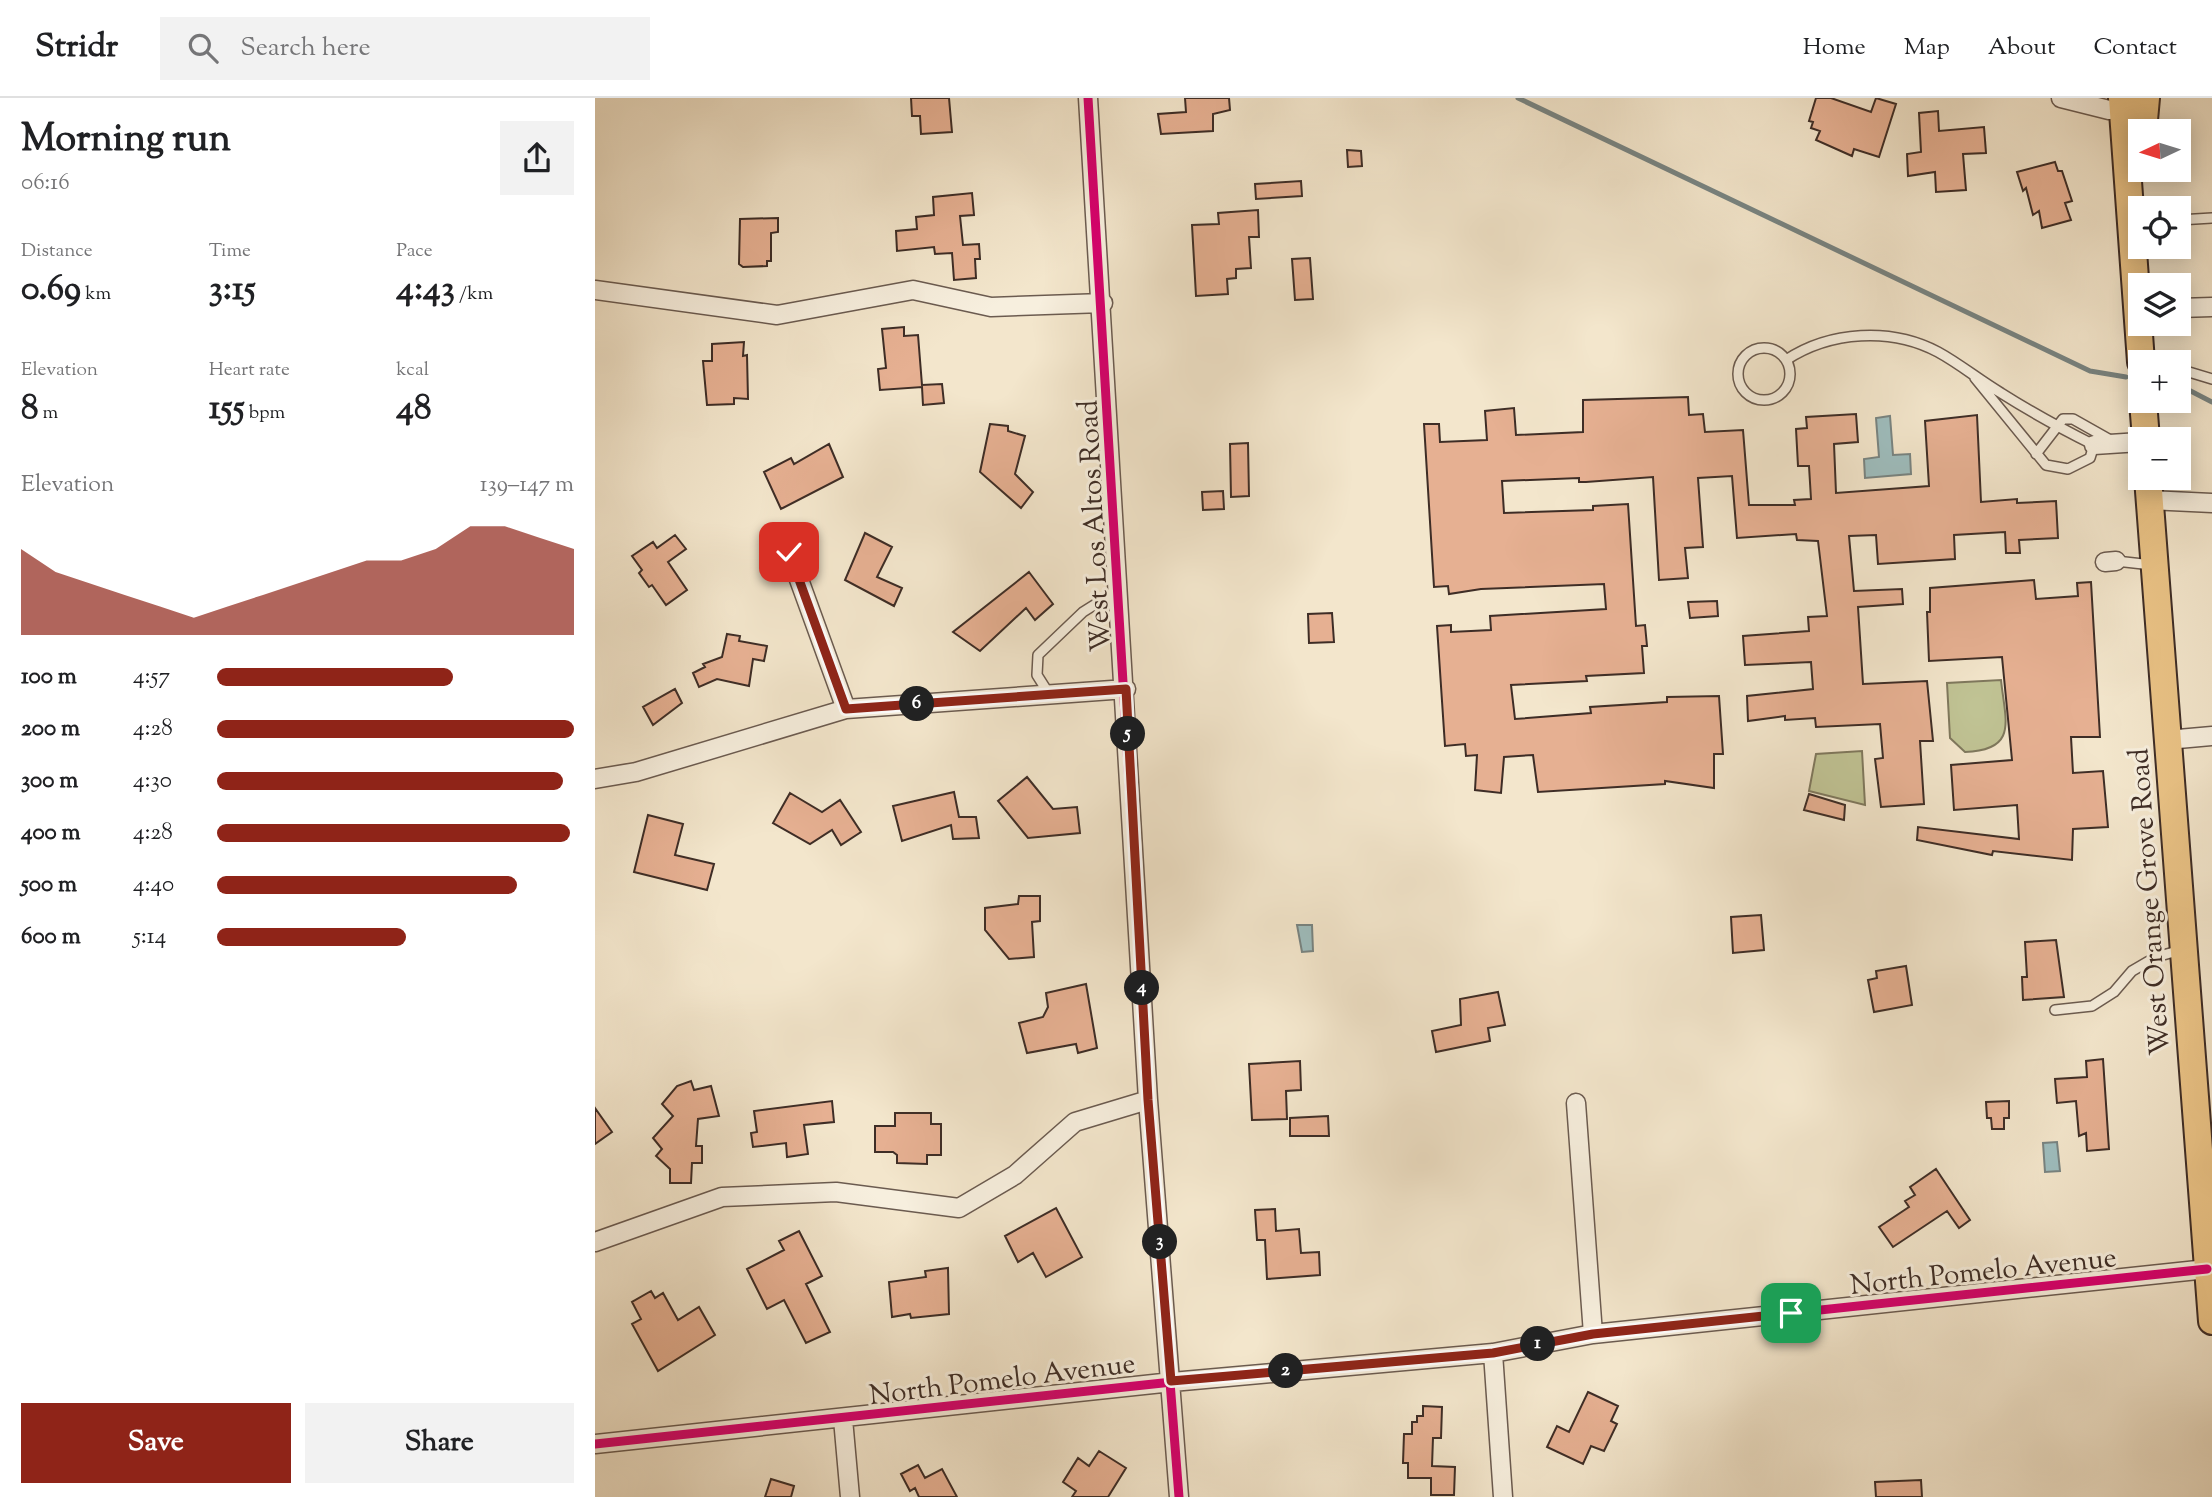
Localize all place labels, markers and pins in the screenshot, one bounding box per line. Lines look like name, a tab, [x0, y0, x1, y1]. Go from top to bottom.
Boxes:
pin	[759, 522, 819, 582]
pin: 6	[899, 686, 935, 722]
pin: 5	[1111, 716, 1145, 752]
pin: 4	[1125, 970, 1159, 1006]
pin: 3	[1143, 1224, 1177, 1260]
pin	[1761, 1283, 1821, 1343]
pin: 1	[1521, 1326, 1555, 1362]
pin: 2	[1269, 1354, 1303, 1388]

